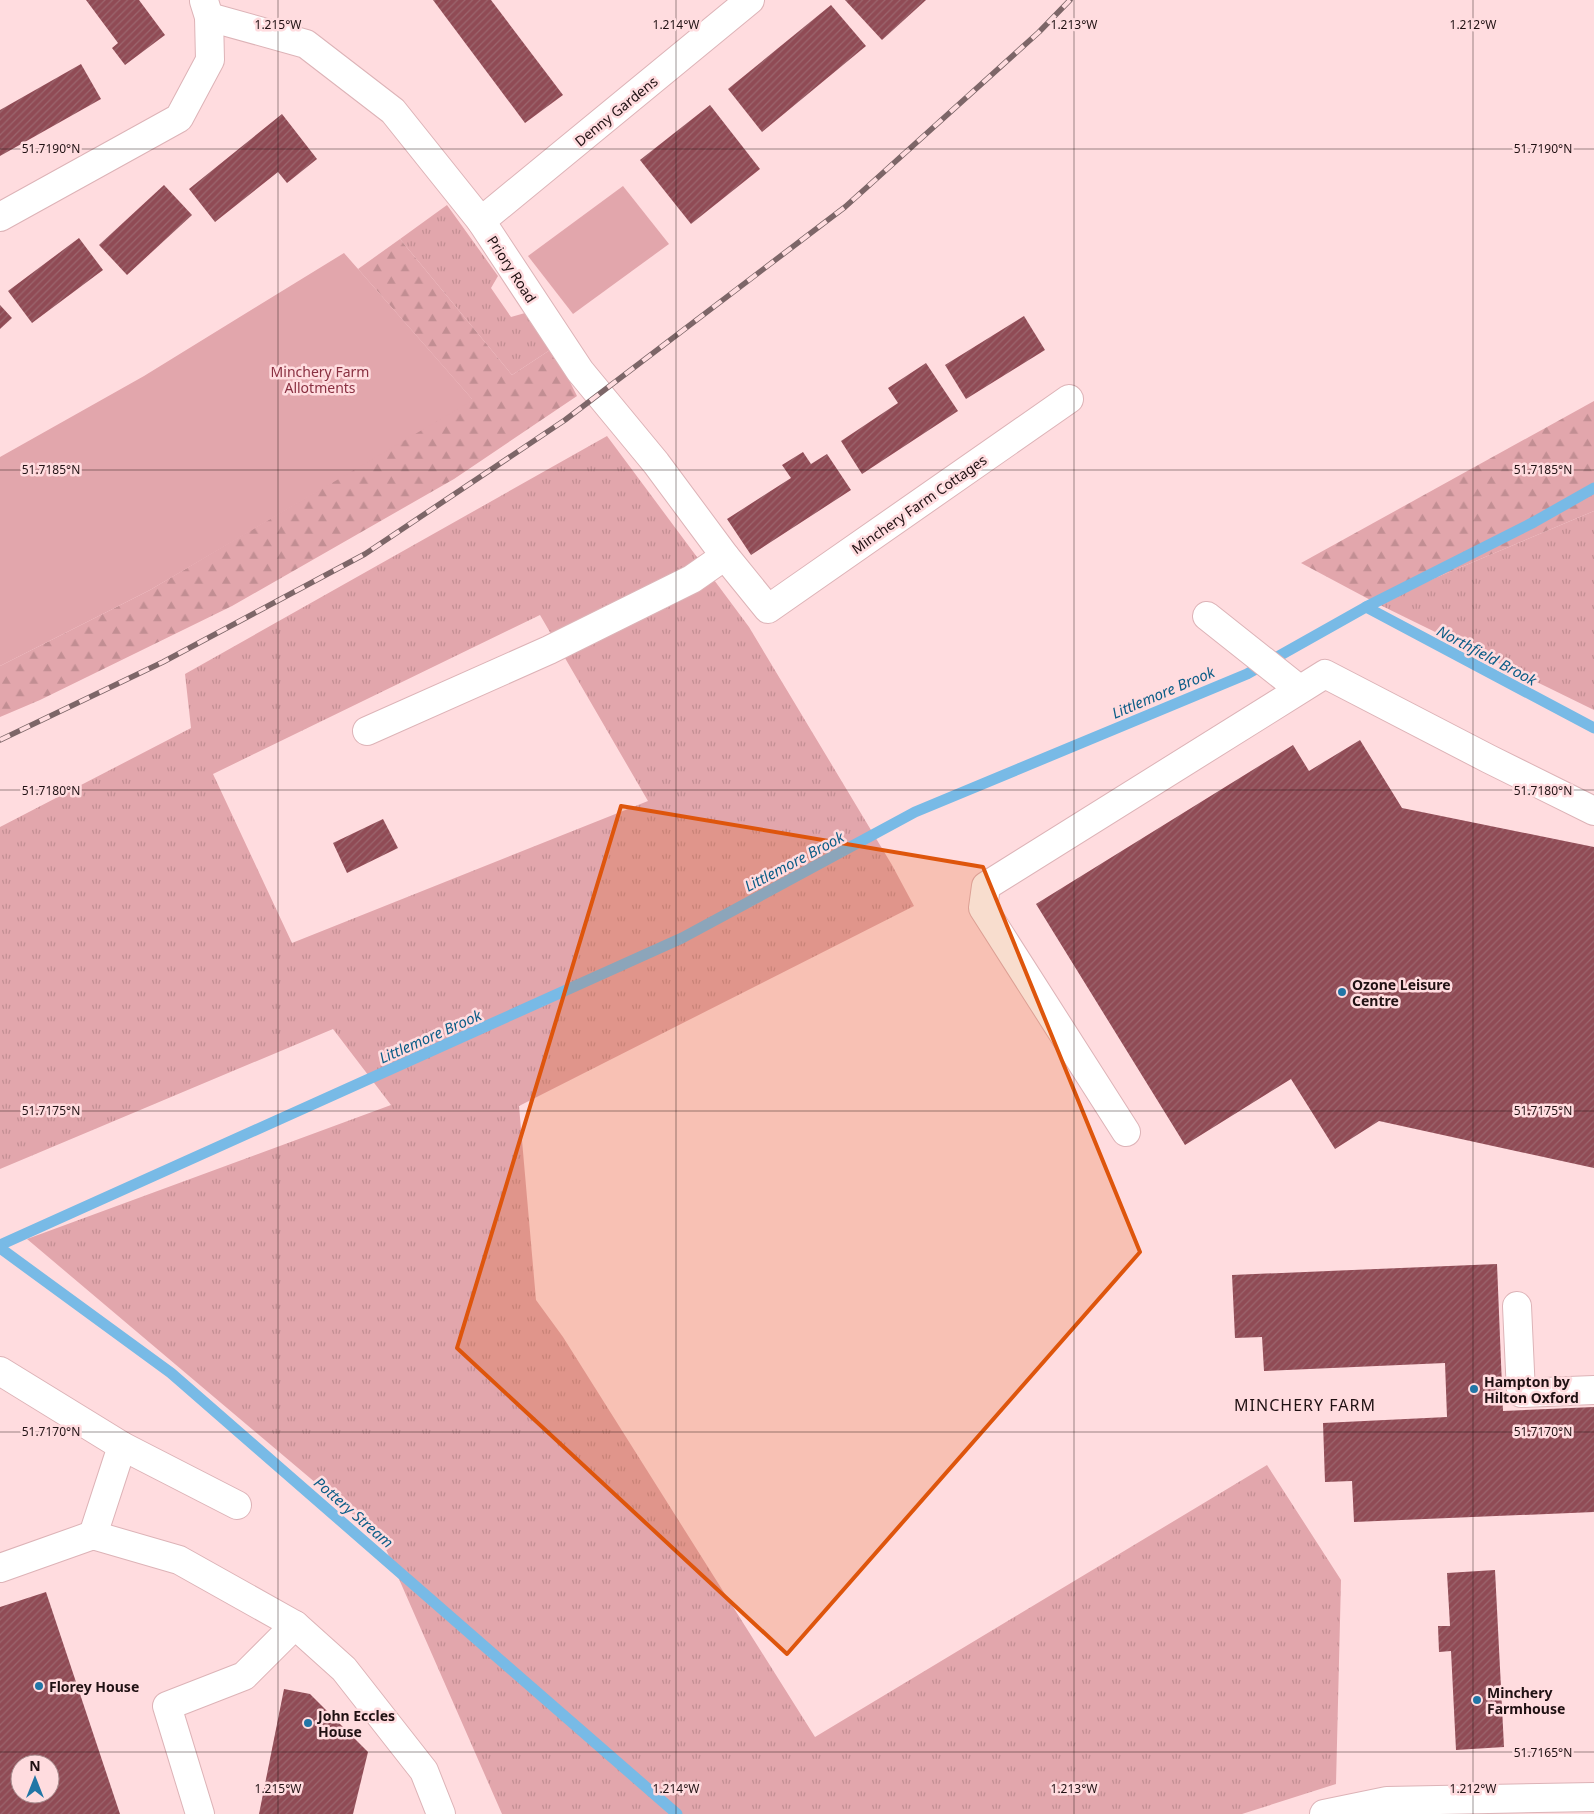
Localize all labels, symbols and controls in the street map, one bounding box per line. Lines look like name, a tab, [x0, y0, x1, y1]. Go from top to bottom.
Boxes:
text: 1.215°W	[255, 16, 301, 33]
text: 1.214°W	[653, 16, 699, 33]
text: 1.213°W	[1051, 16, 1097, 33]
text: 1.212°W	[1450, 16, 1496, 33]
street label: Denny Gardens	[571, 71, 662, 150]
text: 51.7190°N	[22, 140, 80, 157]
text: 51.7190°N	[1514, 140, 1572, 157]
street label: Priory Road	[483, 232, 541, 306]
park label: Minchery Farm Allotments	[271, 362, 369, 397]
street label: Minchery Farm Cottages	[848, 450, 991, 558]
text: 51.7185°N	[22, 461, 80, 478]
text: 51.7185°N	[1514, 461, 1572, 478]
water label: Northfield Brook	[1434, 620, 1541, 690]
water label: Littlemore Brook	[1108, 661, 1218, 723]
text: 51.7180°N	[22, 782, 80, 799]
text: 51.7180°N	[1514, 782, 1572, 799]
water label: Littlemore Brook	[741, 826, 848, 896]
place label: Ozone Leisure Centre	[1352, 975, 1451, 1010]
marker: Ozone Leisure Centre	[1336, 986, 1348, 998]
water label: Littlemore Brook	[376, 1004, 485, 1067]
text: 51.7175°N	[22, 1102, 80, 1119]
text: 51.7175°N	[1514, 1102, 1572, 1119]
place label: Hampton by Hilton Oxford	[1484, 1372, 1579, 1407]
marker: Hampton by Hilton Oxford	[1468, 1383, 1480, 1395]
district label: MINCHERY FARM	[1234, 1394, 1376, 1416]
text: 51.7170°N	[22, 1423, 80, 1440]
text: 51.7170°N	[1514, 1423, 1572, 1440]
water label: Pottery Stream	[310, 1472, 398, 1552]
place label: Florey House	[49, 1677, 139, 1696]
marker: Florey House	[33, 1680, 45, 1692]
place label: Minchery Farmhouse	[1487, 1683, 1565, 1718]
marker: Minchery Farmhouse	[1471, 1694, 1483, 1706]
place label: John Eccles House	[316, 1706, 395, 1741]
marker: John Eccles House	[302, 1717, 314, 1729]
text: 51.7165°N	[1514, 1744, 1572, 1761]
north arrow	[10, 1754, 60, 1804]
text: N	[29, 1756, 41, 1775]
text: 1.215°W	[255, 1780, 301, 1797]
text: 1.214°W	[653, 1780, 699, 1797]
text: 1.213°W	[1051, 1780, 1097, 1797]
text: 1.212°W	[1450, 1780, 1496, 1797]

